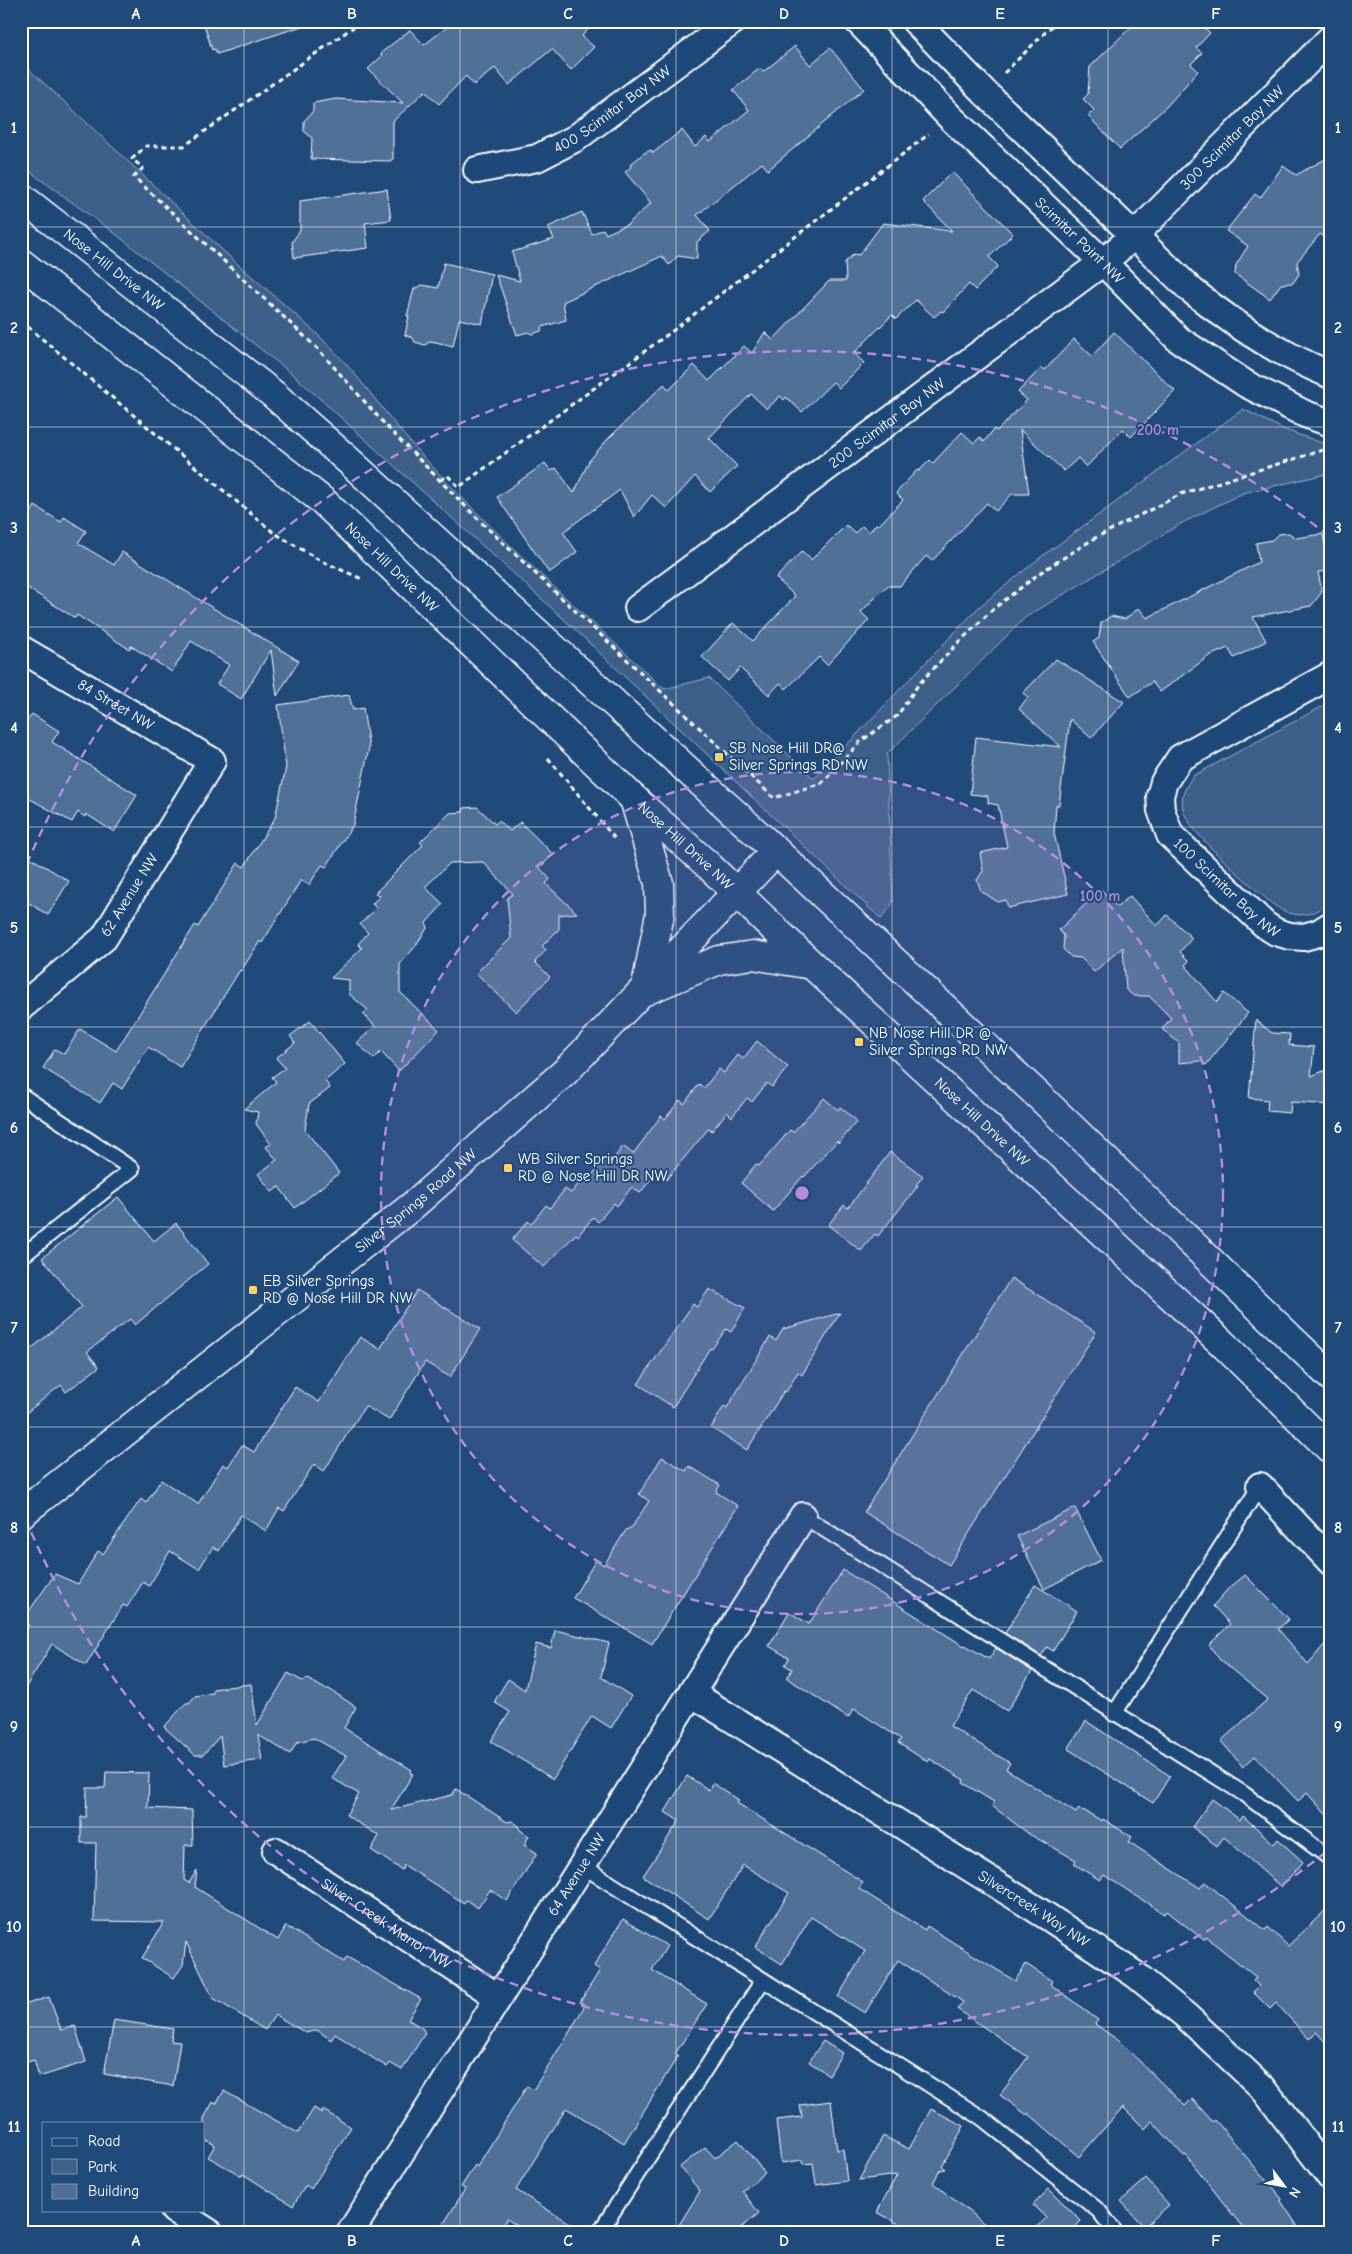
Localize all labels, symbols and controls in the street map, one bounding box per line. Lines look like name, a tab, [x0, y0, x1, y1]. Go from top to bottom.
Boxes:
text: A	[132, 5, 141, 23]
text: B	[347, 5, 357, 23]
text: C	[563, 5, 573, 23]
text: D	[779, 5, 789, 23]
text: E	[995, 5, 1005, 23]
text: F	[1211, 5, 1221, 23]
street label: 400 Scimitar Bay NW	[551, 62, 674, 157]
street label: 300 Scimitar Bay NW	[1176, 82, 1288, 193]
text: 1	[11, 119, 17, 137]
text: 1	[1335, 119, 1341, 137]
street label: Scimitar Point NW	[1031, 193, 1128, 287]
street label: Nose Hill Drive NW	[60, 225, 168, 315]
text: 2	[10, 319, 18, 337]
text: 2	[1334, 319, 1342, 337]
street label: 200 Scimitar Bay NW	[825, 374, 948, 472]
text: 200 m	[1137, 421, 1179, 439]
street label: Nose Hill Drive NW	[341, 518, 442, 616]
text: 3	[10, 519, 18, 537]
text: 3	[1334, 519, 1342, 537]
street label: 84 Street NW	[74, 675, 157, 734]
text: 4	[10, 719, 18, 737]
text: 4	[1334, 719, 1342, 737]
place label: SB Nose Hill DR@ Silver Springs RD NW	[729, 739, 868, 774]
marker: SB Nose Hill DR@ Silver Springs RD NW	[713, 751, 725, 763]
street label: Nose Hill Drive NW	[634, 798, 737, 894]
street label: 100 Scimitar Bay NW	[1170, 834, 1283, 941]
street label: 62 Avenue NW	[96, 850, 162, 940]
text: 100 m	[1080, 887, 1120, 905]
text: 5	[10, 919, 18, 937]
text: 5	[1334, 919, 1342, 937]
place label: NB Nose Hill DR @ Silver Springs RD NW	[869, 1024, 1008, 1059]
marker: NB Nose Hill DR @ Silver Springs RD NW	[853, 1036, 865, 1048]
street label: Nose Hill Drive NW	[931, 1074, 1033, 1170]
text: 6	[10, 1119, 18, 1137]
text: 6	[1334, 1119, 1342, 1137]
street label: Silver Springs Road NW	[351, 1145, 480, 1257]
place label: WB Silver Springs RD @ Nose Hill DR NW	[518, 1150, 667, 1185]
marker: WB Silver Springs RD @ Nose Hill DR NW	[502, 1162, 514, 1174]
centre of rings	[793, 1184, 811, 1202]
place label: EB Silver Springs RD @ Nose Hill DR NW	[263, 1272, 412, 1307]
marker: EB Silver Springs RD @ Nose Hill DR NW	[247, 1284, 259, 1296]
text: 7	[10, 1319, 18, 1337]
text: 7	[1334, 1319, 1342, 1337]
text: 8	[10, 1519, 18, 1537]
text: 8	[1334, 1519, 1342, 1537]
text: 9	[10, 1718, 18, 1736]
text: 9	[1334, 1718, 1342, 1736]
street label: 64 Avenue NW	[544, 1830, 609, 1919]
street label: Silvercreek Way NW	[975, 1866, 1093, 1951]
street label: Silver Creek Manor NW	[318, 1874, 455, 1973]
text: 10	[6, 1918, 22, 1936]
text: 10	[1330, 1918, 1346, 1936]
text: 11	[8, 2118, 20, 2136]
text: 11	[1332, 2118, 1344, 2136]
legend	[42, 2122, 205, 2212]
text: Road	[88, 2132, 120, 2150]
text: Park	[88, 2158, 117, 2176]
north arrow	[1260, 2162, 1310, 2212]
text: Building	[88, 2182, 139, 2200]
text: N	[1285, 2184, 1304, 2201]
text: A	[132, 2232, 141, 2250]
text: B	[347, 2232, 357, 2250]
text: C	[563, 2232, 573, 2250]
text: D	[779, 2232, 789, 2250]
text: E	[995, 2232, 1005, 2250]
text: F	[1211, 2232, 1221, 2250]

